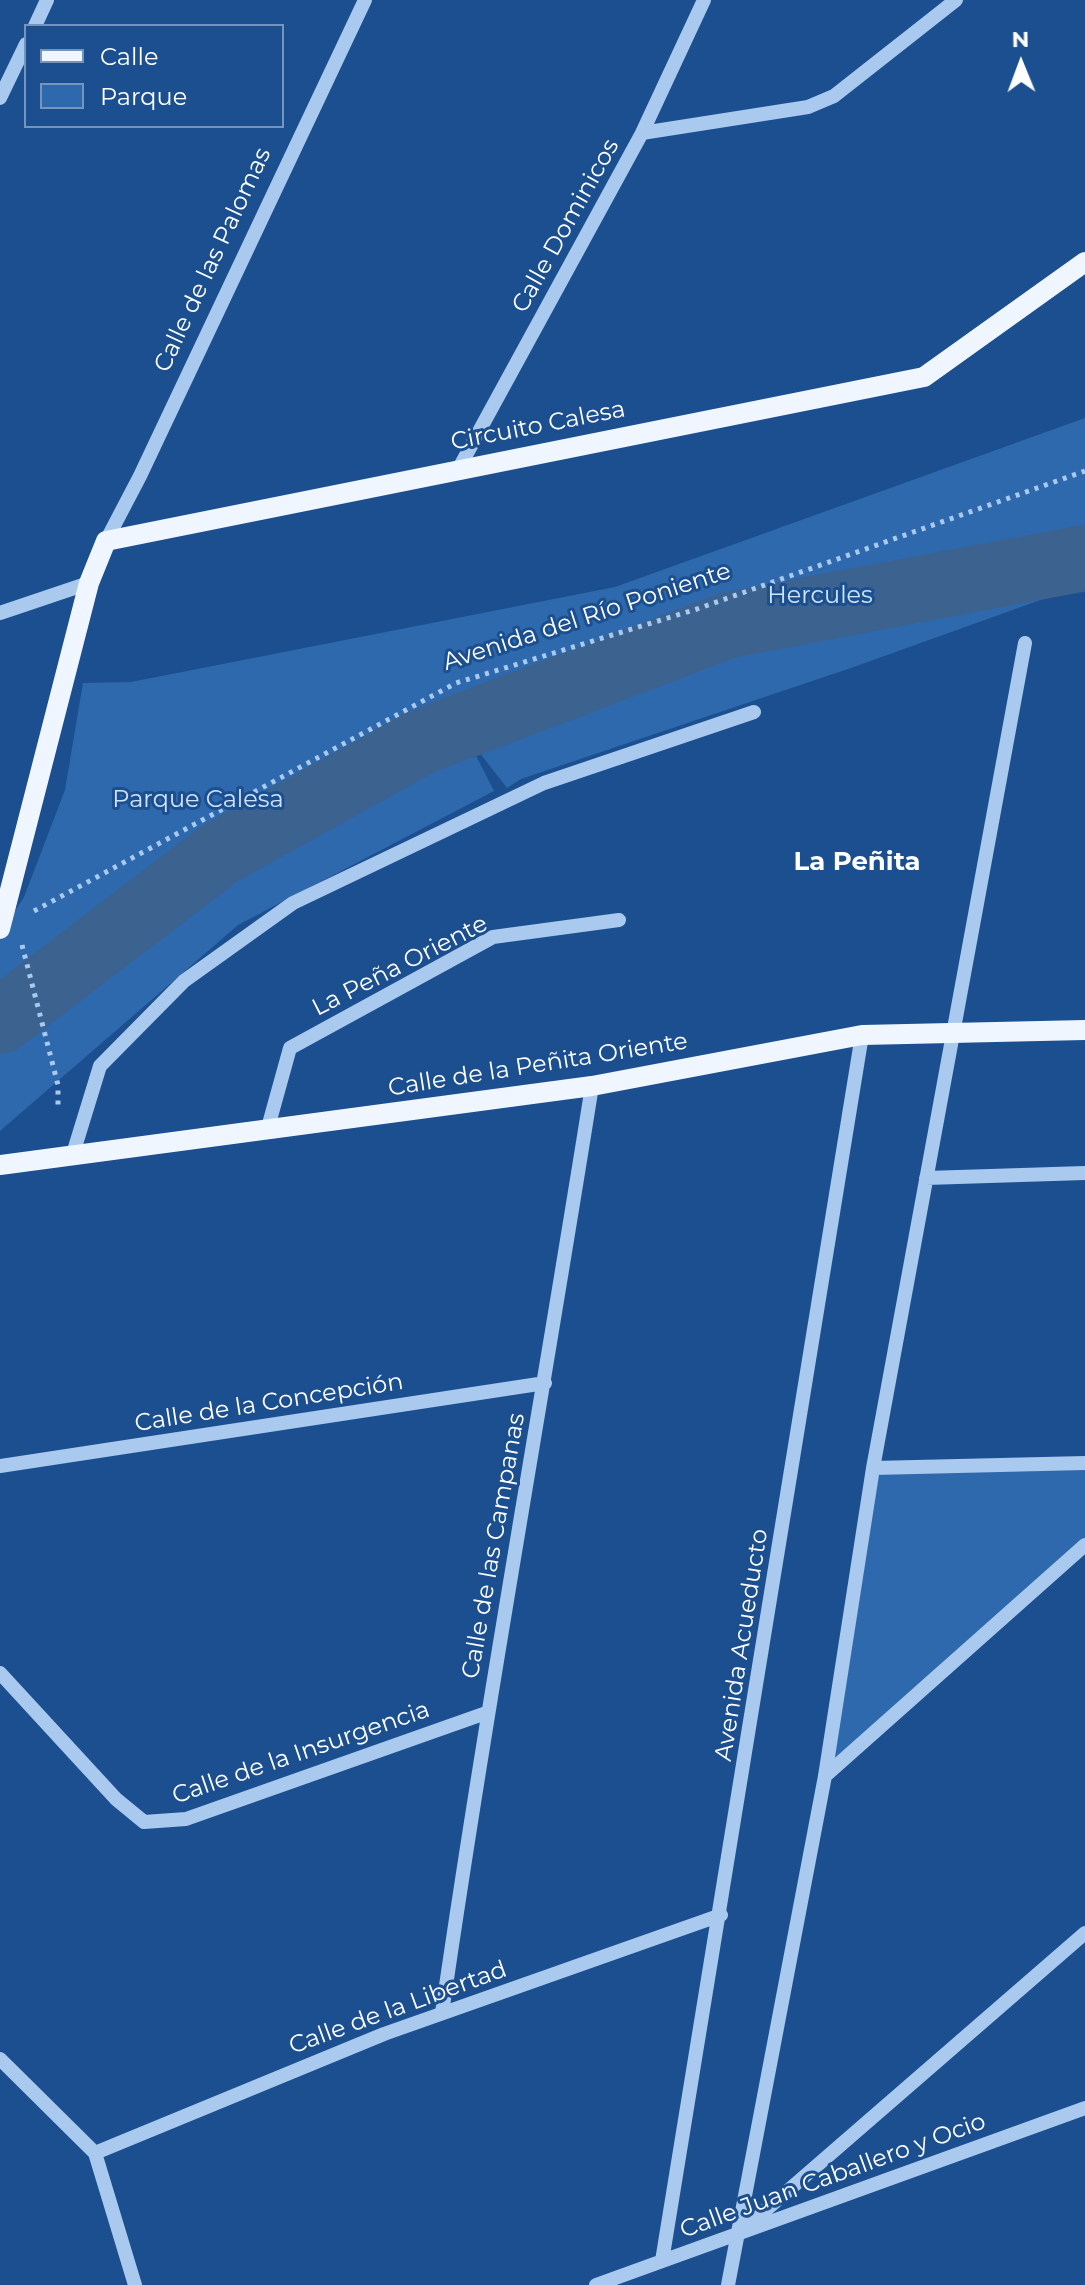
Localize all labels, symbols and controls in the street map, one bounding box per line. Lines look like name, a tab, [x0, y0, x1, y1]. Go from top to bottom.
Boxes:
legend	[24, 24, 284, 128]
north arrow	[981, 24, 1061, 104]
text: N	[1011, 26, 1030, 53]
text: Calle	[100, 42, 158, 71]
text: Parque	[100, 82, 187, 111]
street label: Calle Dominicos	[506, 134, 626, 318]
street label: Calle de las Palomas	[148, 143, 278, 377]
street label: Circuito Calesa	[448, 395, 628, 457]
street label: Avenida del Río Poniente	[439, 557, 735, 677]
park label: Hercules	[767, 582, 873, 610]
park label: Parque Calesa	[112, 786, 284, 814]
district label: La Peñita	[793, 846, 921, 878]
street label: La Peña Oriente	[307, 909, 493, 1023]
street label: Calle de la Peñita Oriente	[386, 1027, 690, 1103]
street label: Calle de la Concepción	[133, 1368, 405, 1438]
street label: Calle de las Campanas	[456, 1411, 532, 1681]
street label: Avenida Acueducto	[709, 1527, 775, 1763]
street label: Calle de la Insurgencia	[168, 1695, 434, 1811]
street label: Calle de la Libertad	[285, 1955, 511, 2061]
street label: Calle Juan Caballero y Ocio	[676, 2107, 990, 2245]

